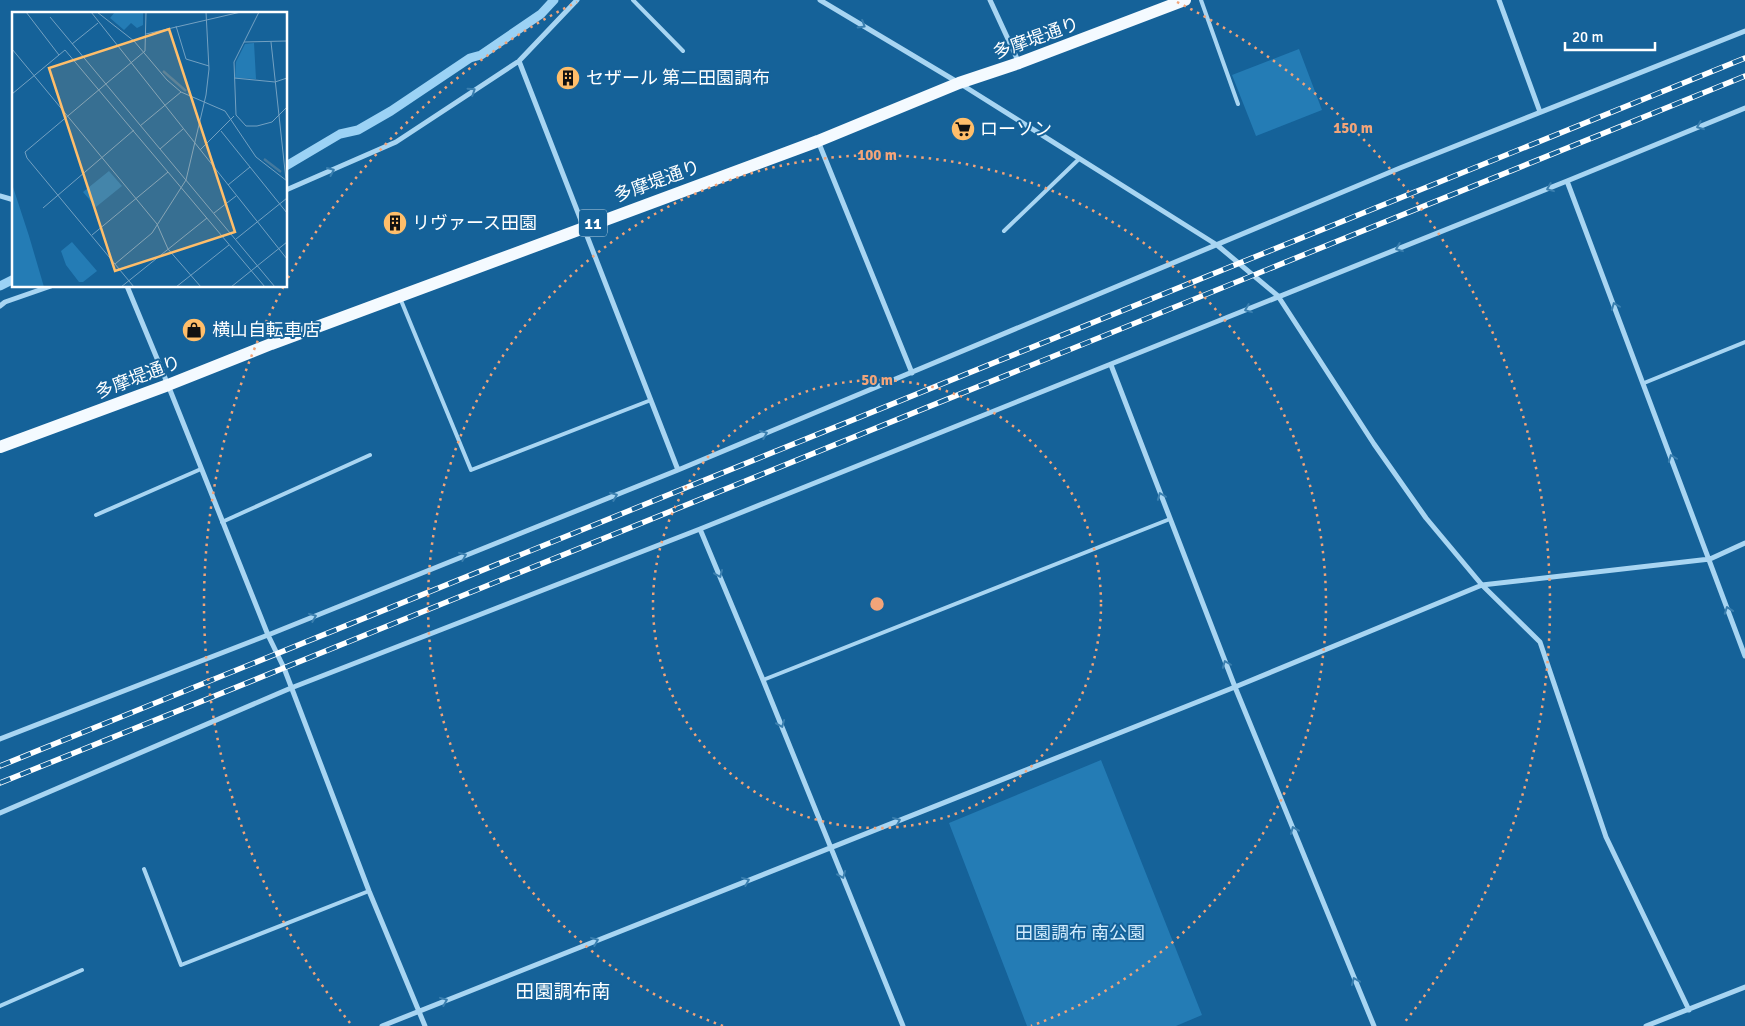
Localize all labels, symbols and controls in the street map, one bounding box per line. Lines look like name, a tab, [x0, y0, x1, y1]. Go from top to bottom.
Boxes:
inset map	[12, 12, 288, 288]
street label: 多摩堤通り	[990, 12, 1082, 64]
one-way arrow	[856, 19, 865, 29]
scale bar	[1565, 20, 1655, 52]
text: 20 m	[1572, 28, 1603, 46]
building icon: セザール 第二田園調布	[555, 65, 581, 91]
place label: セザール 第二田園調布	[586, 67, 770, 89]
one-way arrow	[467, 88, 476, 98]
supermarket icon: ローソン	[950, 116, 976, 142]
place label: ローソン	[980, 118, 1052, 140]
text: 150 m	[1333, 119, 1373, 137]
one-way arrow	[1696, 120, 1705, 131]
text: 100 m	[857, 146, 897, 164]
street label: 多摩堤通り	[611, 155, 703, 207]
one-way arrow	[326, 166, 335, 177]
one-way arrow	[1546, 182, 1555, 192]
building icon: リヴァース田園	[382, 210, 408, 236]
road number: 11	[579, 210, 607, 237]
place label: リヴァース田園	[412, 212, 537, 234]
one-way arrow	[1395, 242, 1404, 252]
one-way arrow	[1244, 302, 1253, 313]
one-way arrow	[1611, 302, 1621, 311]
shop icon: 横山自転車店	[181, 317, 207, 343]
place label: 横山自転車店	[212, 319, 320, 341]
street label: 多摩堤通り	[92, 351, 184, 403]
text: 50 m	[861, 371, 893, 389]
one-way arrow	[760, 430, 768, 440]
one-way arrow	[1668, 454, 1678, 463]
one-way arrow	[609, 491, 618, 502]
one-way arrow	[1157, 492, 1167, 501]
one-way arrow	[459, 552, 467, 562]
one-way arrow	[712, 569, 723, 578]
centre of rings	[868, 595, 886, 613]
one-way arrow	[1724, 607, 1734, 615]
one-way arrow	[308, 613, 317, 623]
one-way arrow	[1222, 660, 1232, 668]
one-way arrow	[775, 719, 785, 728]
one-way arrow	[892, 817, 900, 827]
one-way arrow	[1289, 826, 1300, 835]
one-way arrow	[835, 870, 846, 879]
one-way arrow	[741, 877, 749, 887]
park label: 田園調布 南公園	[1015, 922, 1145, 944]
one-way arrow	[590, 937, 598, 947]
one-way arrow	[1351, 977, 1361, 986]
district label: 田園調布南	[515, 980, 611, 1004]
one-way arrow	[439, 997, 447, 1007]

